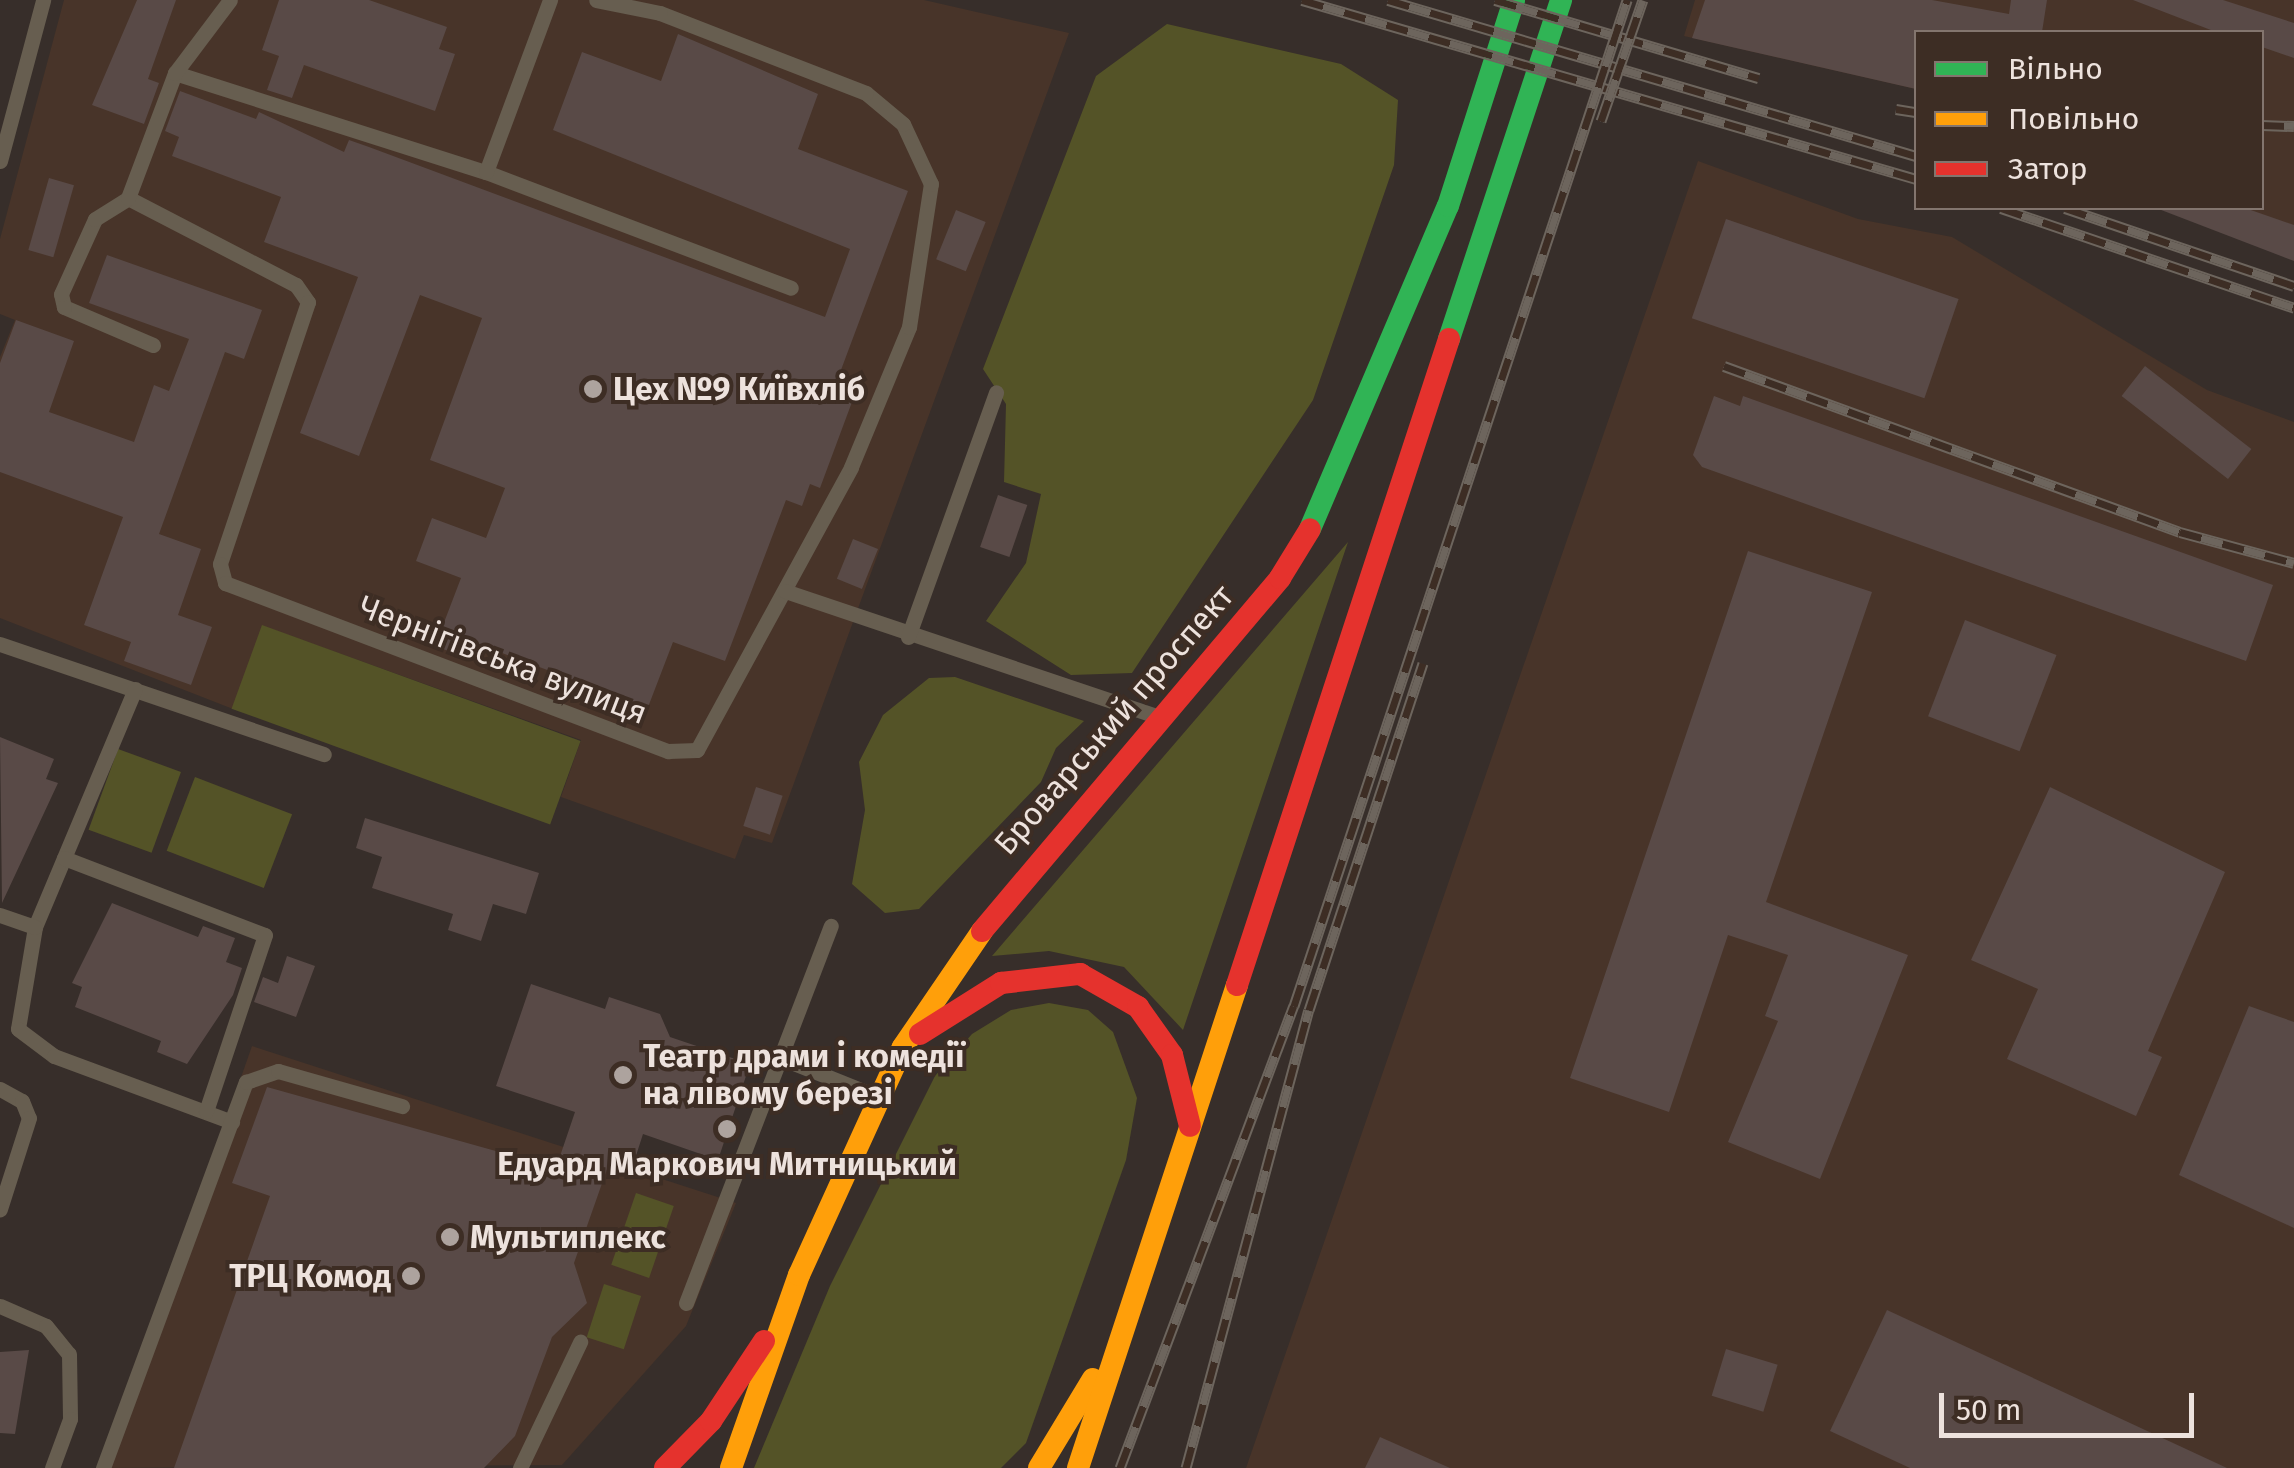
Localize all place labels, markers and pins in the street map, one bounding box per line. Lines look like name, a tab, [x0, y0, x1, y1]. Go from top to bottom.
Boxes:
place label: Цех №9 Київхліб	[613, 370, 865, 408]
marker: Цех №9 Київхліб	[582, 378, 604, 400]
place label: Театр драми і комедії на лівому березі	[643, 1038, 964, 1113]
marker: Театр драми і комедії на лівому березі	[612, 1064, 634, 1086]
marker: Едуард Маркович Митницький	[716, 1118, 738, 1140]
place label: Едуард Маркович Митницький	[497, 1145, 957, 1183]
place label: Мультиплекс	[470, 1218, 666, 1256]
marker: Мультиплекс	[439, 1226, 461, 1248]
place label: ТРЦ Комод	[229, 1257, 391, 1295]
marker: ТРЦ Комод	[400, 1265, 422, 1287]

